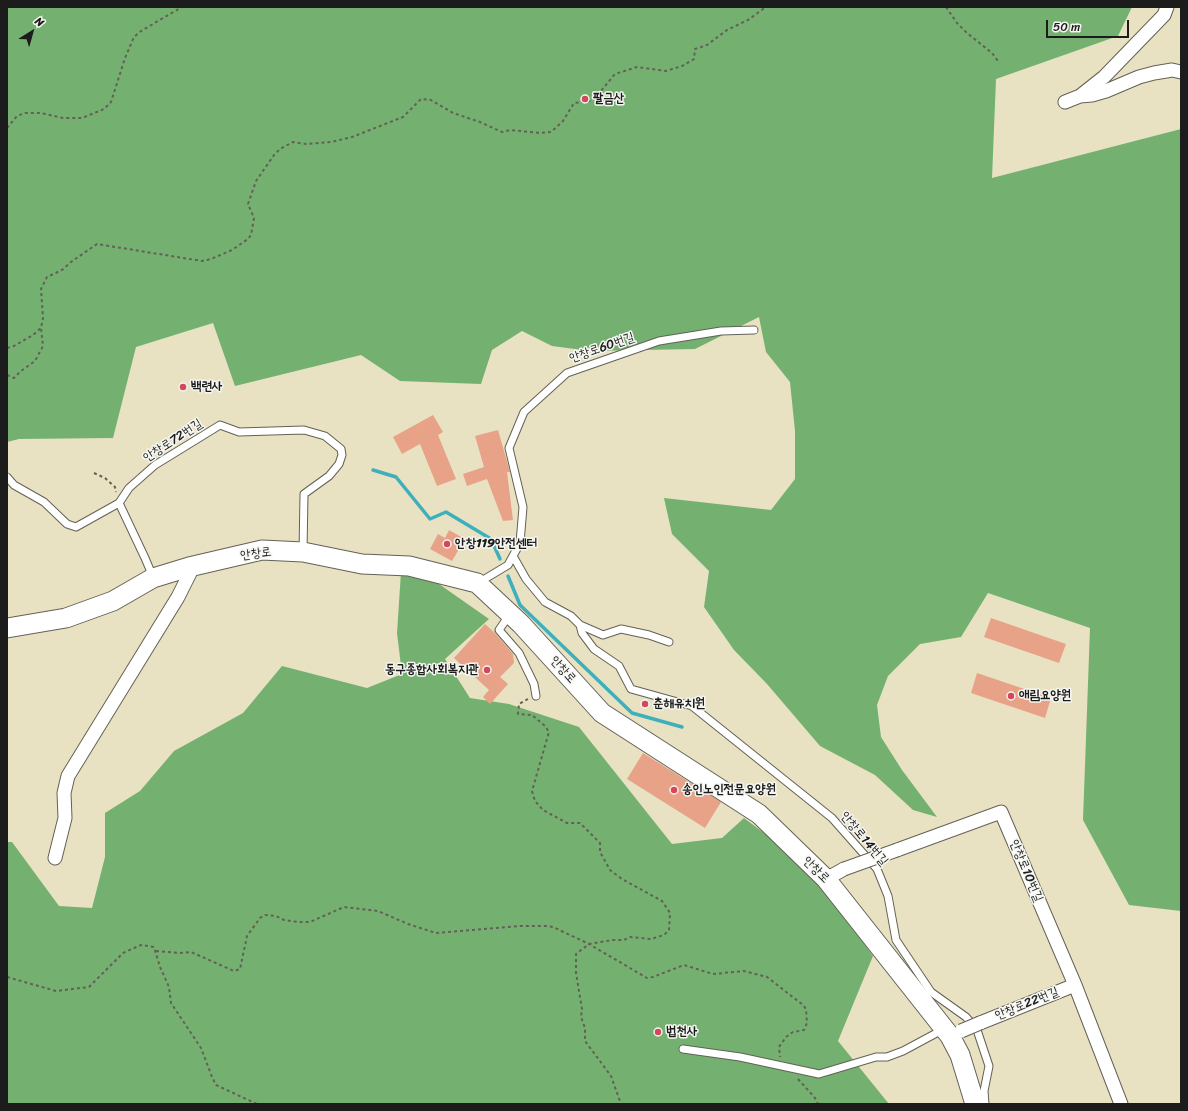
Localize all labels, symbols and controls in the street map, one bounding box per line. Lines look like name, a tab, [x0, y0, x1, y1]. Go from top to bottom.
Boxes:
north arrow	[12, 12, 52, 52]
text: N	[31, 12, 48, 32]
scale bar	[1048, 12, 1131, 38]
text: 50 m	[1053, 16, 1080, 38]
place label: 팔금산	[593, 91, 624, 107]
marker: 팔금산	[580, 94, 590, 104]
street label: 안창로60번길	[567, 330, 637, 366]
place label: 백련사	[191, 379, 222, 395]
marker: 백련사	[178, 382, 188, 392]
street label: 안창로72번길	[141, 416, 205, 466]
place label: 안창119안전센터	[455, 536, 537, 552]
marker: 안창119안전센터	[442, 539, 452, 549]
street label: 안창로	[239, 544, 273, 564]
street label: 안창로	[547, 653, 579, 687]
place label: 동구종합사회복지관	[385, 662, 479, 678]
marker: 동구종합사회복지관	[482, 665, 492, 675]
place label: 애림요양원	[1019, 688, 1071, 704]
marker: 애림요양원	[1006, 691, 1016, 701]
place label: 춘해유치원	[653, 696, 705, 712]
marker: 춘해유치원	[640, 699, 650, 709]
place label: 송인노인전문요양원	[682, 782, 776, 798]
marker: 송인노인전문요양원	[669, 785, 679, 795]
street label: 안창로14번길	[837, 809, 891, 869]
street label: 안창로10번길	[1006, 838, 1046, 904]
street label: 안창로	[799, 853, 833, 887]
street label: 안창로22번길	[993, 984, 1061, 1024]
place label: 법천사	[666, 1024, 697, 1040]
marker: 법천사	[653, 1027, 663, 1037]

